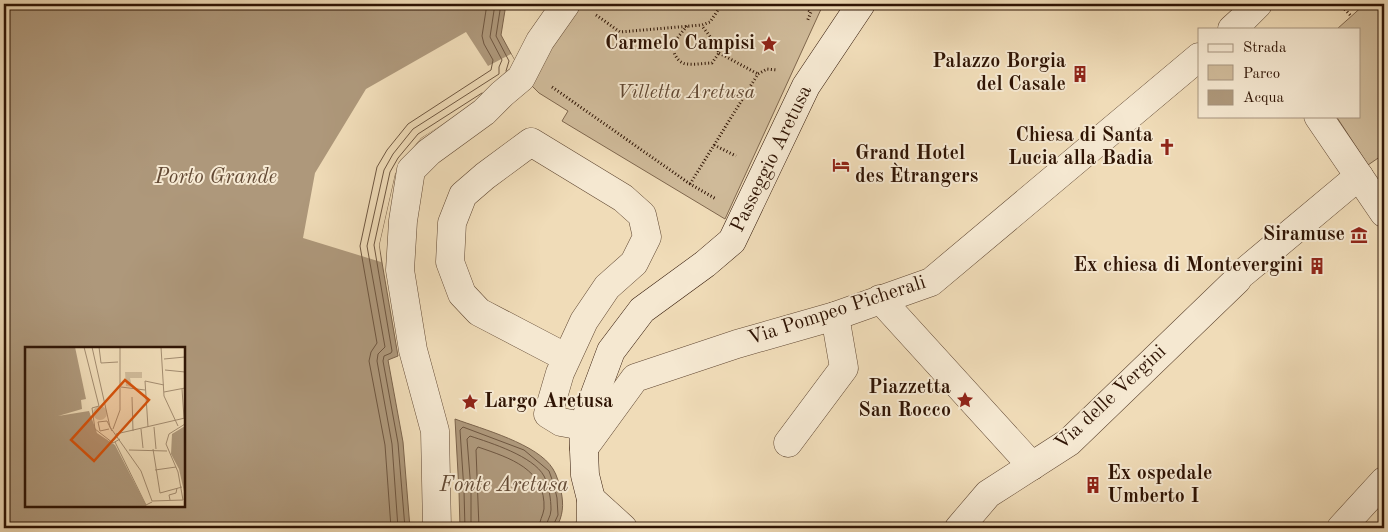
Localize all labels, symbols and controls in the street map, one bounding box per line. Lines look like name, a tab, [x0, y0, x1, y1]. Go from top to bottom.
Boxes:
legend	[1198, 28, 1360, 118]
place label: Carmelo Campisi	[605, 34, 755, 54]
place icon: Carmelo Campisi	[759, 34, 779, 54]
text: Strada	[1243, 41, 1287, 56]
place label: Palazzo Borgia del Casale	[932, 52, 1066, 95]
building icon: Palazzo Borgia del Casale	[1070, 64, 1090, 84]
text: Parco	[1243, 67, 1280, 82]
street label: Passeggio Aretusa	[728, 82, 816, 236]
park label: Villetta Aretusa	[617, 83, 755, 103]
text: Acqua	[1243, 91, 1285, 106]
place label: Chiesa di Santa Lucia alla Badia	[1008, 126, 1153, 169]
church icon: Chiesa di Santa Lucia alla Badia	[1157, 137, 1177, 157]
place label: Grand Hotel des Ètrangers	[855, 144, 978, 187]
hotel icon: Grand Hotel des Ètrangers	[831, 155, 851, 175]
water label: Porto Grande	[154, 167, 277, 188]
place label: Siramuse	[1263, 225, 1345, 245]
museum icon: Siramuse	[1349, 225, 1369, 245]
place label: Ex chiesa di Montevergini	[1073, 256, 1303, 276]
building icon: Ex chiesa di Montevergini	[1307, 256, 1327, 276]
street label: Via Pompeo Picherali	[746, 273, 928, 349]
street label: Via delle Vergini	[1052, 342, 1170, 454]
inset map	[25, 347, 185, 507]
place label: Piazzetta San Rocco	[858, 378, 951, 421]
place icon: Piazzetta San Rocco	[955, 390, 975, 410]
place icon: Largo Aretusa	[460, 392, 480, 412]
place label: Largo Aretusa	[484, 392, 613, 412]
place label: Ex ospedale Umberto I	[1107, 464, 1212, 507]
water label: Fonte Aretusa	[439, 475, 568, 496]
building icon: Ex ospedale Umberto I	[1083, 475, 1103, 495]

